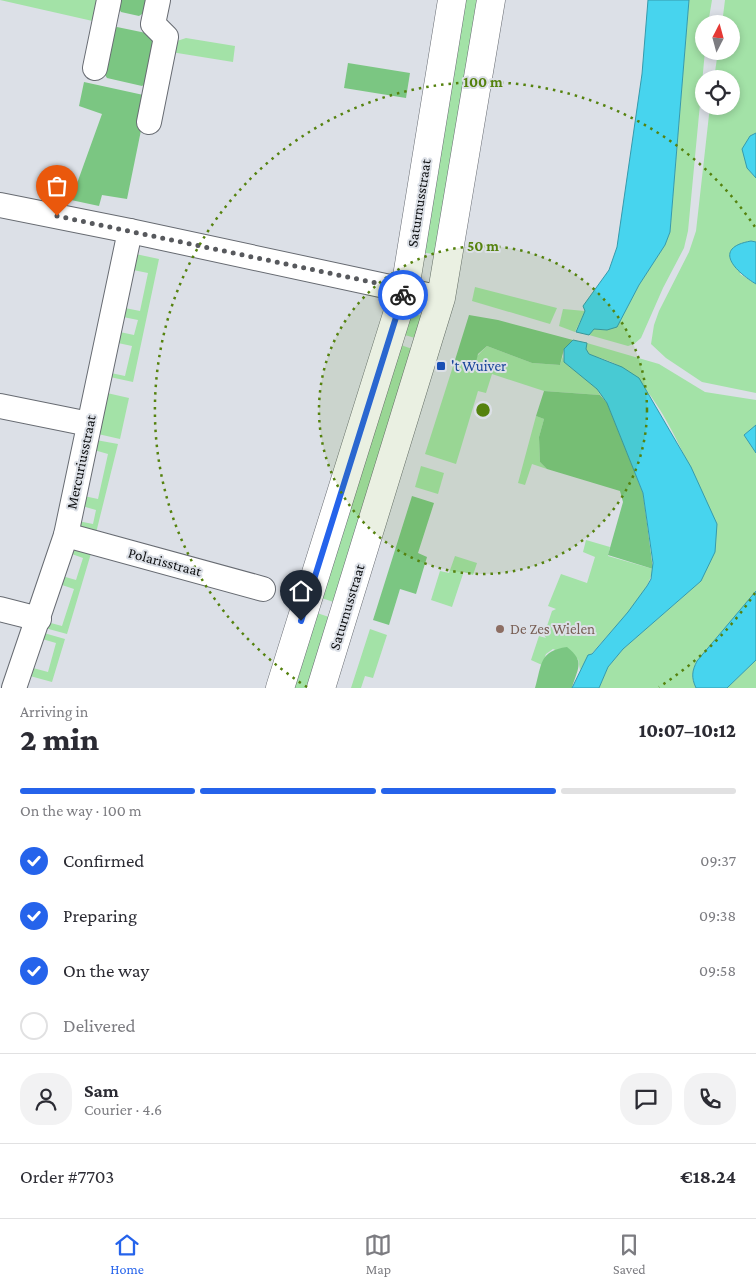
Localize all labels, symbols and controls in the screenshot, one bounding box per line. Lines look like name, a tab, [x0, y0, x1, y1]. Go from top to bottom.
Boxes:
north arrow	[695, 15, 740, 60]
map controls	[695, 15, 740, 115]
button: locate	[695, 70, 740, 115]
text: 100 m	[463, 74, 503, 90]
street label: Saturnusstraat	[404, 157, 434, 248]
pin	[36, 165, 78, 216]
icon: bag	[43, 172, 71, 200]
text: 50 m	[467, 238, 499, 254]
courier	[378, 270, 428, 320]
icon: bike	[389, 281, 417, 309]
place label: 't Wuiver	[451, 358, 507, 374]
marker: 't Wuiver	[435, 360, 447, 372]
centre of rings	[474, 401, 492, 419]
street label: Mercuriusstraat	[63, 412, 99, 511]
street label: Polarisstraat	[126, 545, 205, 580]
street label: Saturnusstraat	[326, 561, 368, 652]
pin	[280, 570, 322, 621]
icon: home	[287, 577, 315, 605]
place label: De Zes Wielen	[510, 621, 595, 637]
marker: De Zes Wielen	[494, 623, 506, 635]
text: Arriving in	[20, 703, 88, 720]
text: 10:07–10:12	[639, 720, 736, 741]
text: 2 min	[20, 721, 99, 757]
text: On the way · 100 m	[20, 802, 142, 819]
icon: check	[20, 847, 48, 875]
text: Confirmed	[63, 850, 144, 871]
text: 09:37	[700, 852, 736, 869]
icon: check	[20, 902, 48, 930]
text: Preparing	[63, 905, 137, 926]
text: 09:38	[699, 907, 736, 924]
icon: check	[20, 957, 48, 985]
text: On the way	[63, 960, 149, 981]
text: 09:58	[699, 962, 736, 979]
text: Delivered	[63, 1015, 136, 1036]
button: person	[20, 1073, 72, 1125]
button: chat	[620, 1073, 672, 1125]
button: phone	[684, 1073, 736, 1125]
text: Sam	[84, 1080, 119, 1101]
text: Courier · 4.6	[84, 1101, 162, 1118]
text: Order #7703	[20, 1166, 114, 1187]
text: €18.24	[680, 1166, 736, 1187]
tab: Home	[110, 1231, 144, 1277]
tab: Map	[364, 1231, 392, 1277]
tab: Saved	[613, 1231, 646, 1277]

